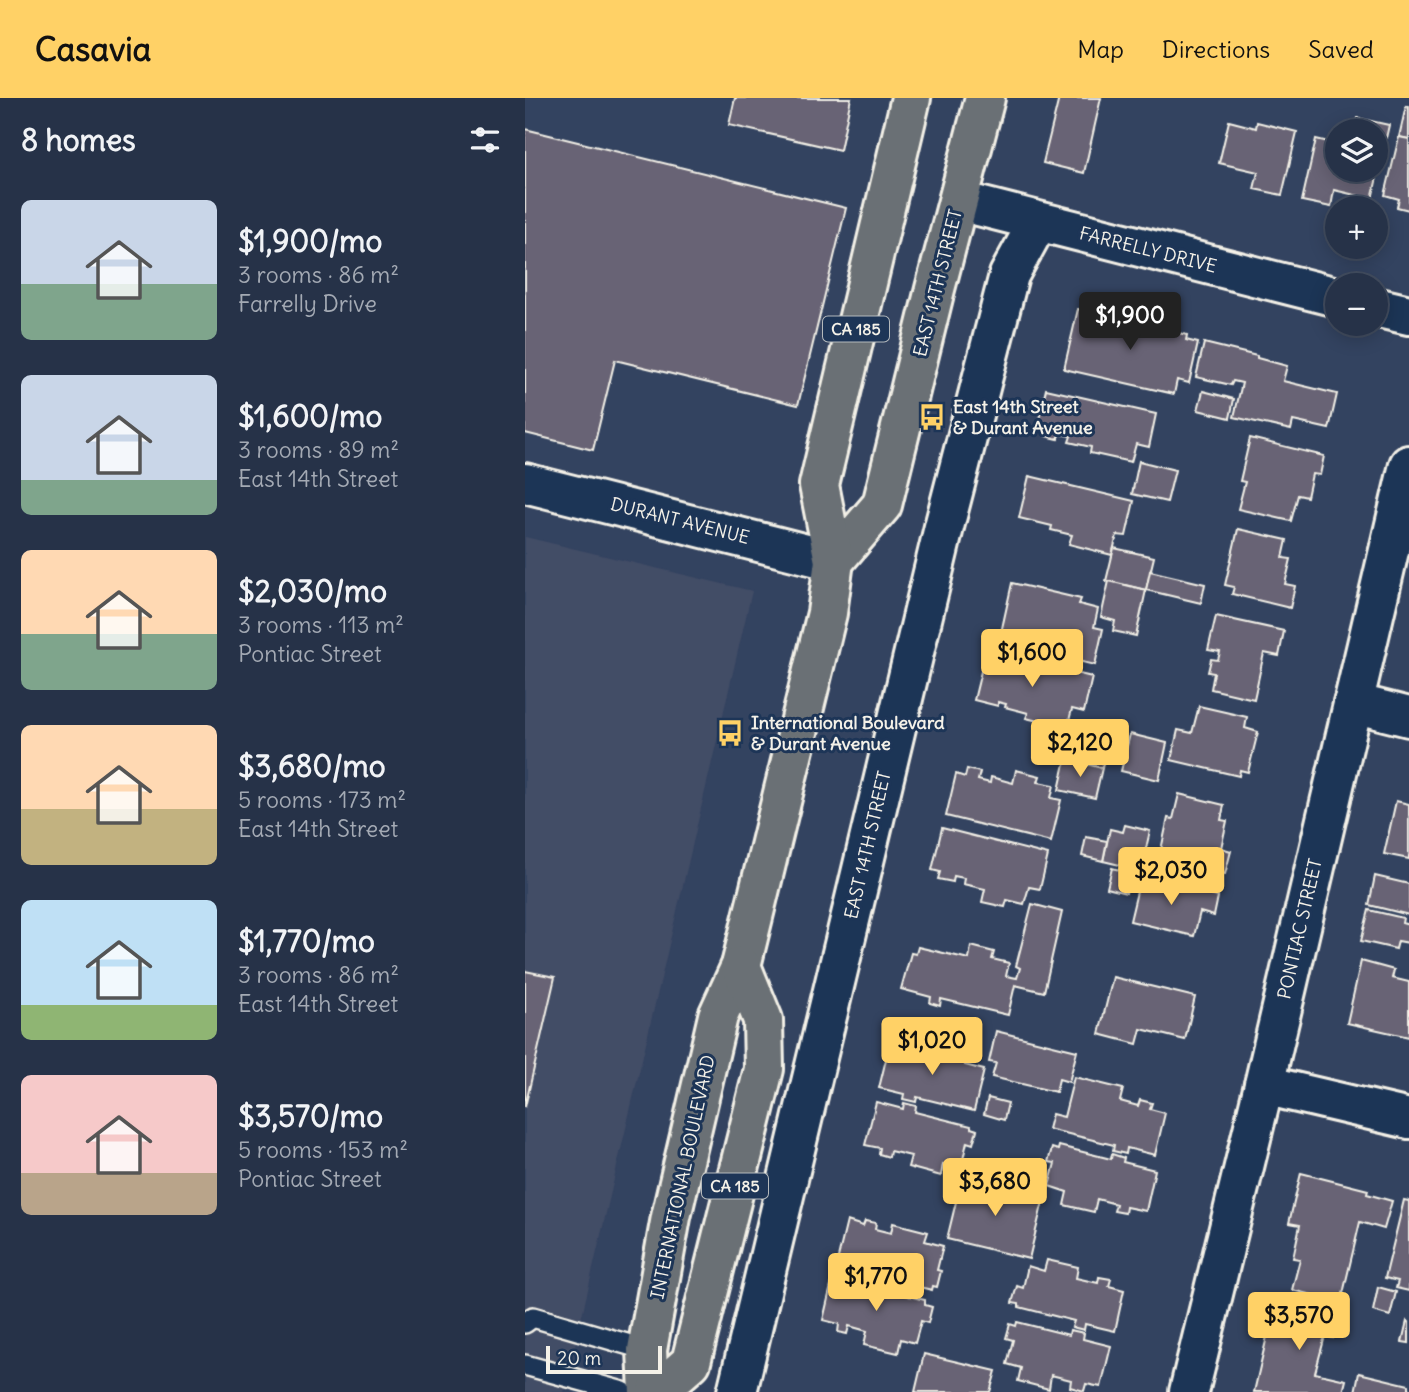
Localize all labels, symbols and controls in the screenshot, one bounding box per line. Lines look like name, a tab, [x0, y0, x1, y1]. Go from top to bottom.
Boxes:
text: Casavia	[35, 28, 151, 70]
text: Map	[1077, 34, 1124, 64]
text: Directions	[1162, 34, 1270, 64]
text: Saved	[1308, 34, 1374, 64]
map controls	[1325, 119, 1388, 336]
button: layers	[1325, 119, 1388, 182]
text: 8 homes	[21, 121, 136, 159]
icon: filters	[466, 121, 504, 159]
button: +	[1325, 196, 1388, 259]
street label: EAST 14TH STREET	[908, 207, 967, 359]
street label: FARRELLY DRIVE	[1077, 221, 1219, 278]
text: $1,900/mo	[238, 222, 382, 260]
icon: home	[77, 228, 161, 312]
text: 3 rooms · 86 m²	[238, 260, 399, 289]
button: −	[1325, 273, 1388, 336]
text: Farrelly Drive	[238, 289, 377, 318]
pin: $1,900	[1073, 292, 1187, 352]
text: $1,900	[1095, 300, 1165, 329]
road number: CA 185	[823, 316, 889, 342]
place label: East 14th Street & Durant Avenue	[953, 395, 1093, 439]
text: $1,600/mo	[238, 397, 382, 435]
bus stop icon: East 14th Street & Durant Avenue	[917, 402, 947, 432]
icon: home	[77, 403, 161, 487]
text: 3 rooms · 89 m²	[238, 435, 399, 464]
text: East 14th Street	[238, 464, 398, 493]
street label: DURANT AVENUE	[608, 492, 752, 549]
text: $2,030/mo	[238, 572, 387, 610]
icon: home	[77, 578, 161, 662]
text: 3 rooms · 113 m²	[238, 610, 404, 639]
pin: $1,600	[975, 630, 1089, 689]
text: $1,600	[997, 637, 1067, 666]
text: Pontiac Street	[238, 639, 382, 668]
place label: International Boulevard & Durant Avenue	[751, 711, 945, 755]
bus stop icon: International Boulevard & Durant Avenue	[715, 718, 745, 748]
pin: $2,120	[1023, 720, 1137, 779]
text: $2,120	[1047, 727, 1113, 756]
text: $3,680/mo	[238, 747, 386, 785]
icon: home	[77, 753, 161, 837]
street label: EAST 14TH STREET	[839, 769, 896, 921]
text: 5 rooms · 173 m²	[238, 785, 406, 814]
text: East 14th Street	[238, 814, 398, 843]
pin: $2,030	[1114, 848, 1228, 907]
text: $2,030	[1134, 855, 1208, 884]
street label: PONTIAC STREET	[1272, 856, 1327, 1001]
text: $1,770/mo	[238, 922, 375, 960]
icon: home	[77, 928, 161, 1012]
text: 3 rooms · 86 m²	[238, 960, 399, 989]
text: East 14th Street	[238, 989, 398, 1018]
pin: $1,020	[875, 1018, 989, 1077]
text: $1,020	[897, 1025, 967, 1054]
street label: INTERNATIONAL BOULEVARD	[645, 1053, 720, 1301]
text: $3,570/mo	[238, 1097, 383, 1135]
icon: home	[77, 1103, 161, 1187]
text: 5 rooms · 153 m²	[238, 1135, 408, 1164]
pin: $3,680	[938, 1158, 1052, 1218]
text: Pontiac Street	[238, 1164, 382, 1193]
text: $3,680	[959, 1166, 1031, 1195]
road number: CA 185	[702, 1174, 768, 1198]
pin: $1,770	[819, 1254, 933, 1313]
text: $1,770	[844, 1261, 908, 1290]
pin: $3,570	[1242, 1292, 1356, 1352]
text: $3,570	[1264, 1300, 1334, 1329]
scale bar	[546, 1343, 661, 1375]
text: 20 m	[557, 1346, 601, 1370]

